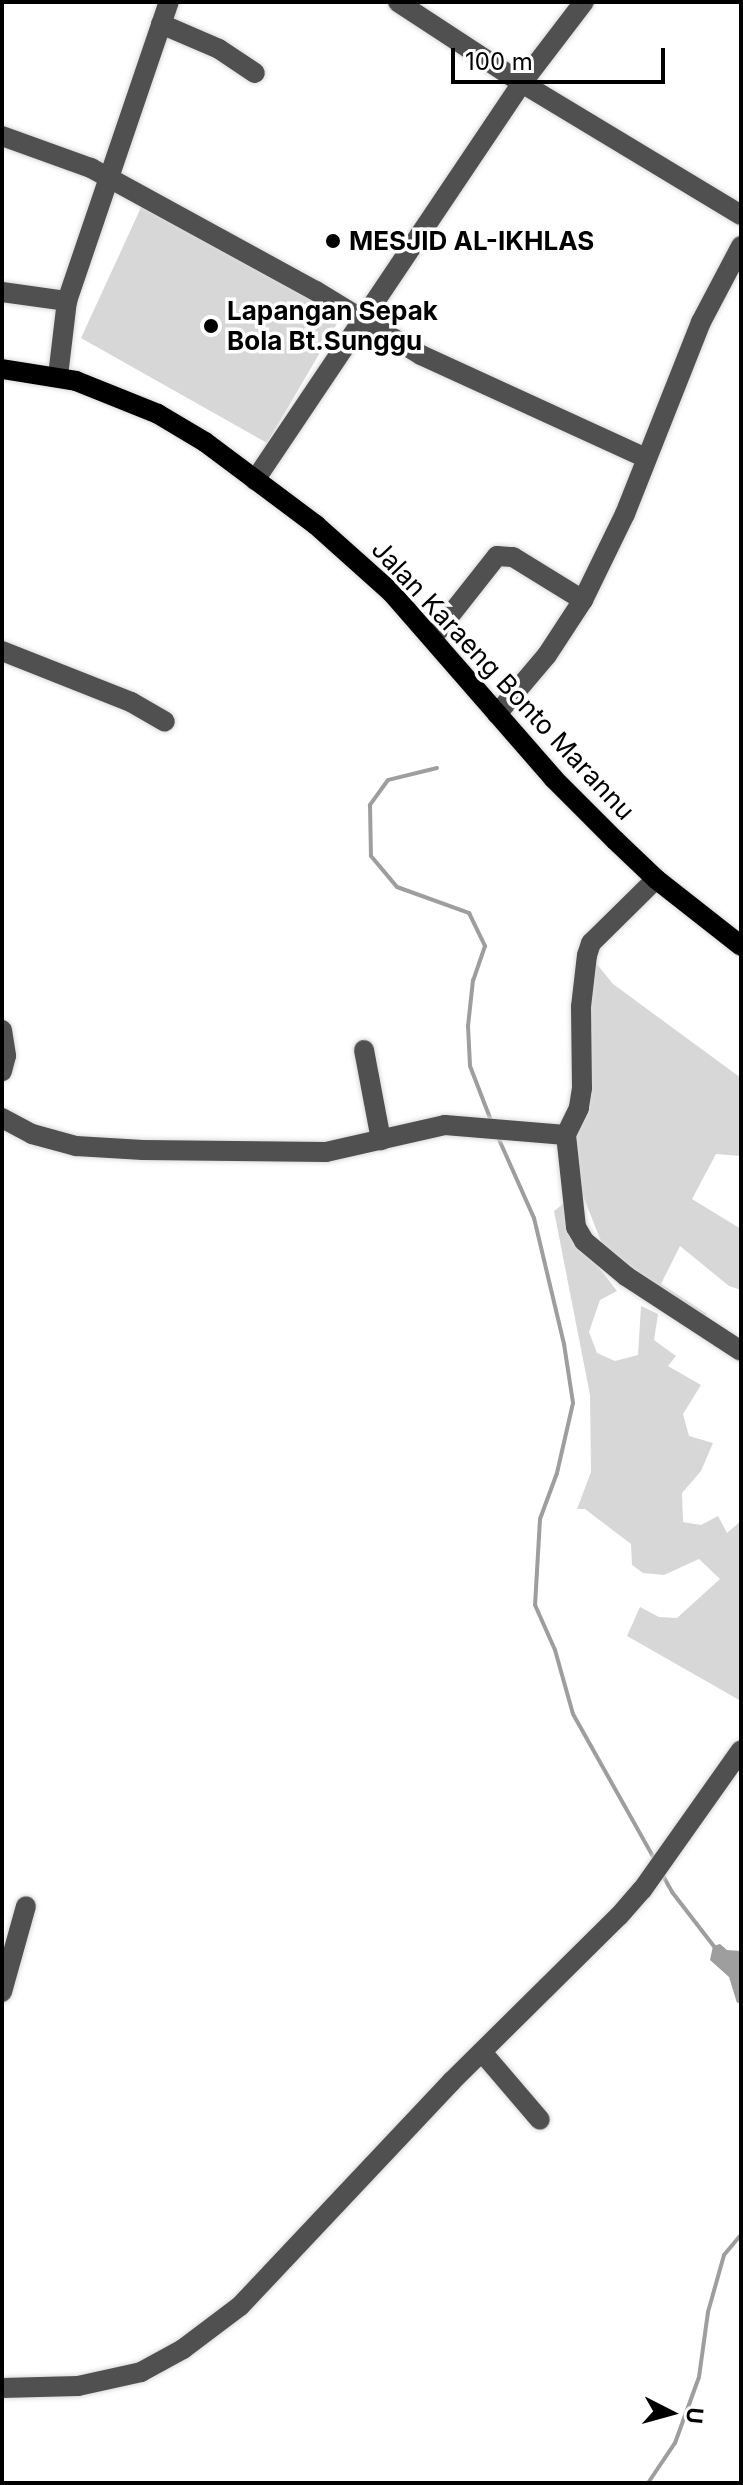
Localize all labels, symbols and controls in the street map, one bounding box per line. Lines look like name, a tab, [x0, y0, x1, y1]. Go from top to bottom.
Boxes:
scale bar	[455, 32, 669, 82]
text: 100 m	[465, 47, 533, 76]
place label: MESJID AL-IKHLAS	[349, 225, 594, 257]
marker: MESJID AL-IKHLAS	[324, 232, 342, 250]
place label: Lapangan Sepak Bola Bt.Sunggu	[227, 295, 438, 356]
marker: Lapangan Sepak Bola Bt.Sunggu	[202, 317, 220, 335]
street label: Jalan Karaeng Bonto Marannu	[365, 534, 641, 826]
north arrow	[631, 2373, 711, 2453]
text: U	[681, 2406, 709, 2425]

